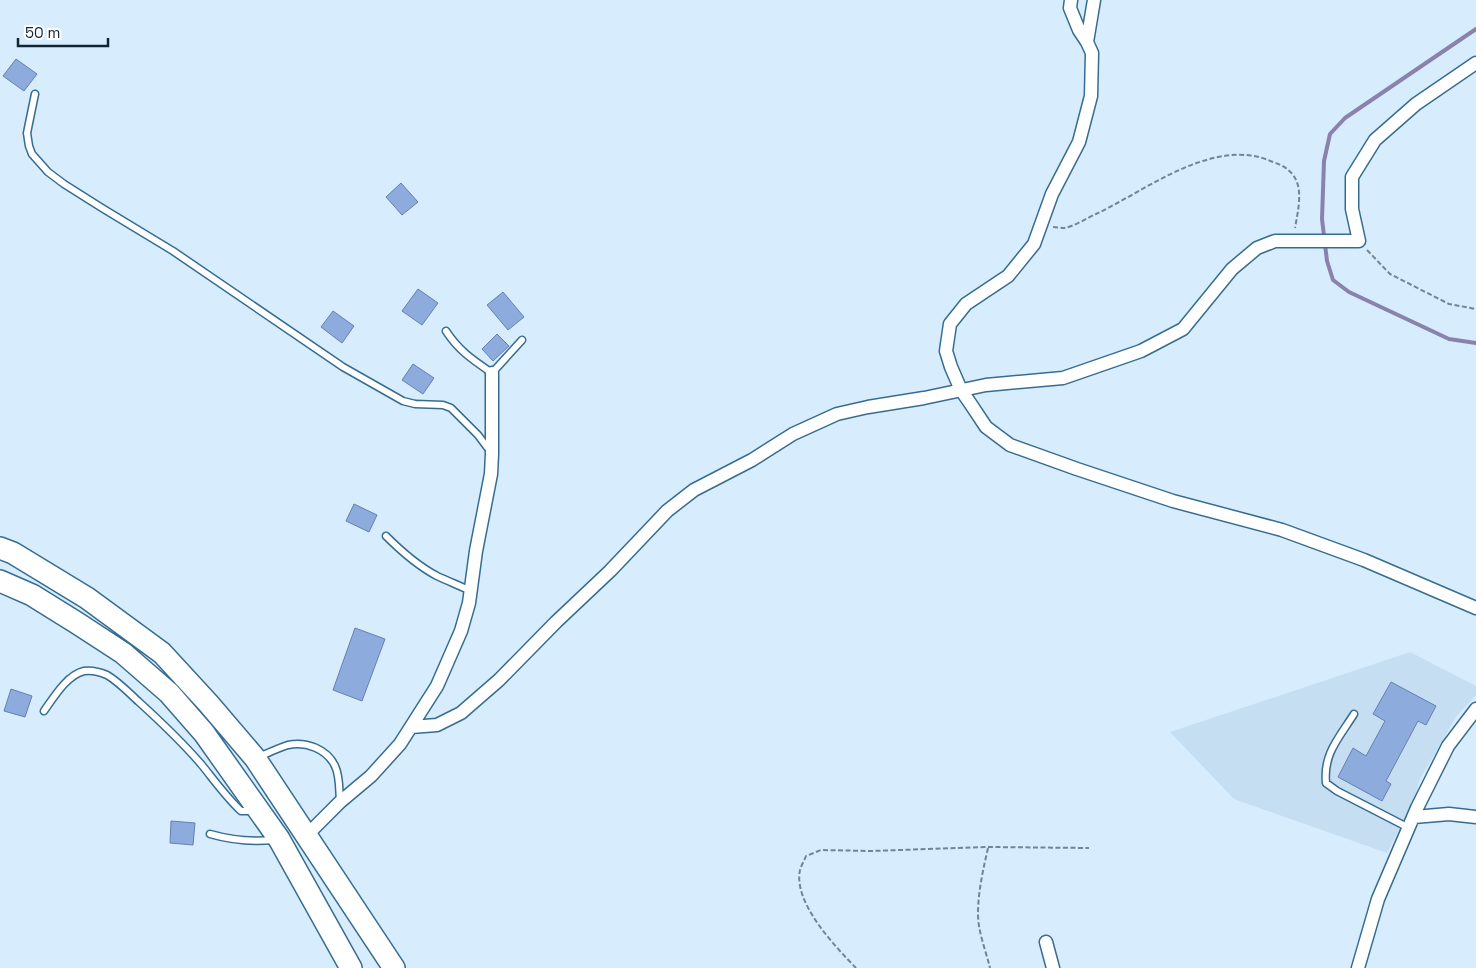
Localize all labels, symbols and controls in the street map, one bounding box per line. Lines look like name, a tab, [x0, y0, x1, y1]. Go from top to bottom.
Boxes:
scale bar	[18, 15, 108, 47]
text: 50 m	[25, 23, 60, 42]

